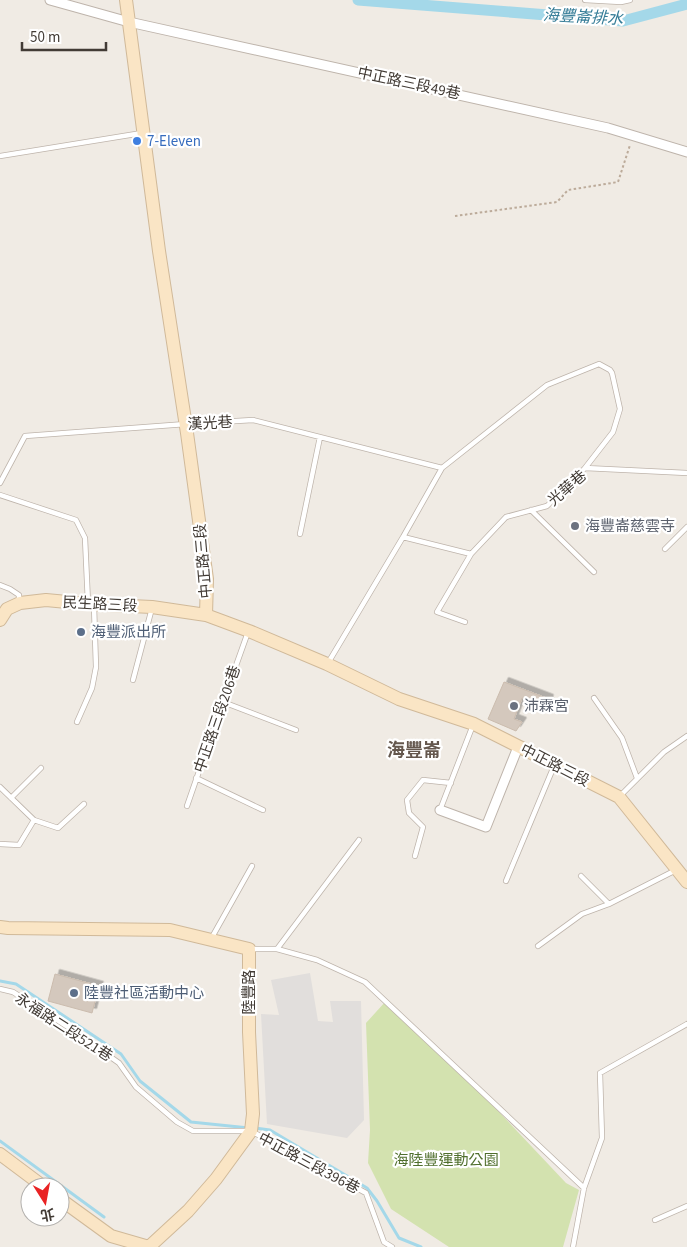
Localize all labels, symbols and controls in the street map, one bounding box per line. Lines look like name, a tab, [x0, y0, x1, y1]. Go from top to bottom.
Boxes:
water label: 海豐崙排水	[542, 4, 624, 30]
scale bar	[22, 20, 106, 52]
text: 50 m	[30, 27, 60, 48]
street label: 中正路三段49巷	[355, 62, 462, 105]
place label: 7-Eleven	[147, 131, 201, 152]
marker: 7-Eleven	[131, 135, 143, 147]
street label: 漢光巷	[187, 412, 233, 435]
street label: 光華巷	[543, 466, 591, 511]
place label: 海豐崙慈雲寺	[585, 516, 675, 537]
marker: 海豐崙慈雲寺	[569, 520, 581, 532]
street label: 中正路三段	[190, 523, 217, 599]
street label: 民生路三段	[62, 592, 138, 617]
place label: 海豐派出所	[91, 622, 166, 643]
marker: 海豐派出所	[75, 626, 87, 638]
street label: 中正路三段206巷	[189, 663, 246, 776]
place label: 沛霖宮	[524, 696, 569, 717]
marker: 沛霖宮	[508, 700, 520, 712]
district label: 海豐崙	[387, 738, 441, 763]
street label: 中正路三段	[517, 739, 593, 792]
street label: 陸豐路	[239, 969, 260, 1015]
place label: 陸豐社區活動中心	[84, 983, 204, 1004]
marker: 陸豐社區活動中心	[68, 987, 80, 999]
street label: 永福路二段521巷	[11, 988, 117, 1067]
street label: 中正路三段396巷	[254, 1128, 363, 1199]
park label: 海陸豐運動公園	[393, 1150, 499, 1171]
north arrow	[20, 1177, 70, 1227]
text: 北	[39, 1203, 56, 1225]

